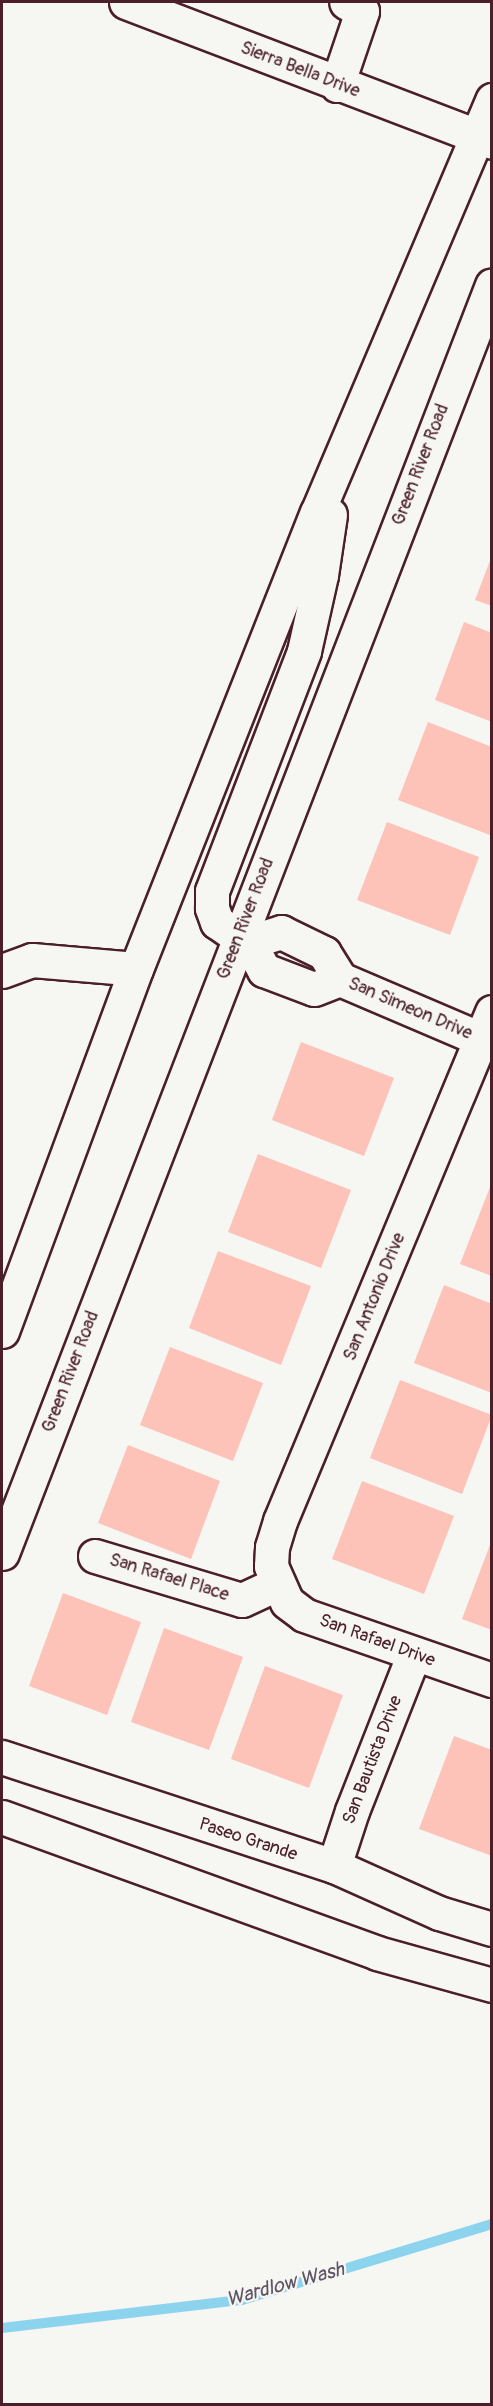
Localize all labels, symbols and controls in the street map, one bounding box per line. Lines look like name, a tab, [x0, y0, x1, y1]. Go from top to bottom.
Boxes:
street label: Sierra Bella Drive	[237, 37, 363, 103]
street label: Green River Road	[388, 401, 454, 529]
street label: Green River Road	[213, 855, 279, 983]
street label: San Simeon Drive	[345, 973, 475, 1045]
street label: San Antonio Drive	[339, 1230, 411, 1364]
street label: Green River Road	[38, 1308, 104, 1436]
street label: San Rafael Place	[107, 1550, 231, 1606]
street label: San Rafael Drive	[316, 1610, 438, 1672]
street label: San Bautista Drive	[339, 1693, 407, 1827]
street label: Paseo Grande	[196, 1814, 300, 1866]
water label: Wardlow Wash	[224, 2257, 346, 2311]

